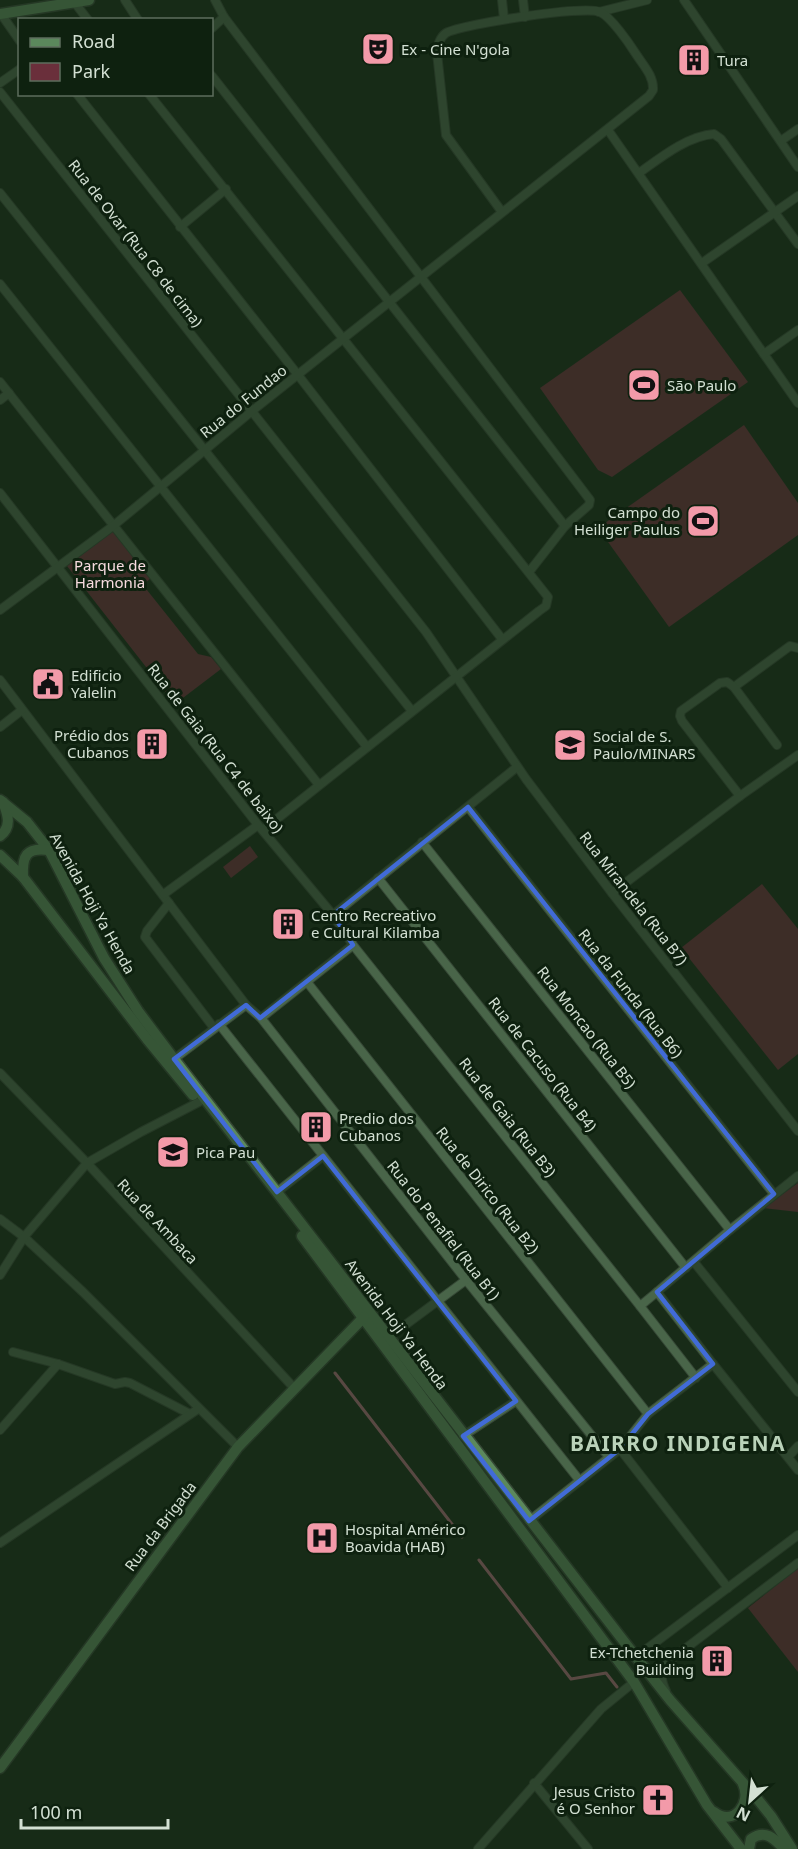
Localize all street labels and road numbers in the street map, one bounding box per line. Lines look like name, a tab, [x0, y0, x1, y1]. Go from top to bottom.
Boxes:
street label: Rua de Ovar (Rua C8 de cima)	[64, 155, 208, 331]
street label: Rua do Fundao	[195, 360, 291, 442]
street label: Rua de Gaia (Rua C4 de baixo)	[144, 659, 288, 837]
street label: Rua Mirandela (Rua B7)	[576, 827, 692, 969]
street label: Avenida Hoji Ya Henda	[46, 829, 140, 977]
street label: Rua da Funda (Rua B6)	[574, 924, 688, 1062]
street label: Rua Moncao (Rua B5)	[533, 962, 641, 1092]
street label: Rua de Cacuso (Rua B4)	[484, 993, 602, 1135]
street label: Rua de Gaia (Rua B3)	[455, 1053, 561, 1181]
street label: Rua de Dirico (Rua B2)	[432, 1122, 544, 1258]
street label: Rua do Penafiel (Rua B1)	[383, 1156, 505, 1304]
street label: Rua de Ambaca	[113, 1174, 203, 1268]
street label: Avenida Hoji Ya Henda	[341, 1255, 453, 1393]
street label: Rua da Brigada	[120, 1477, 200, 1575]

